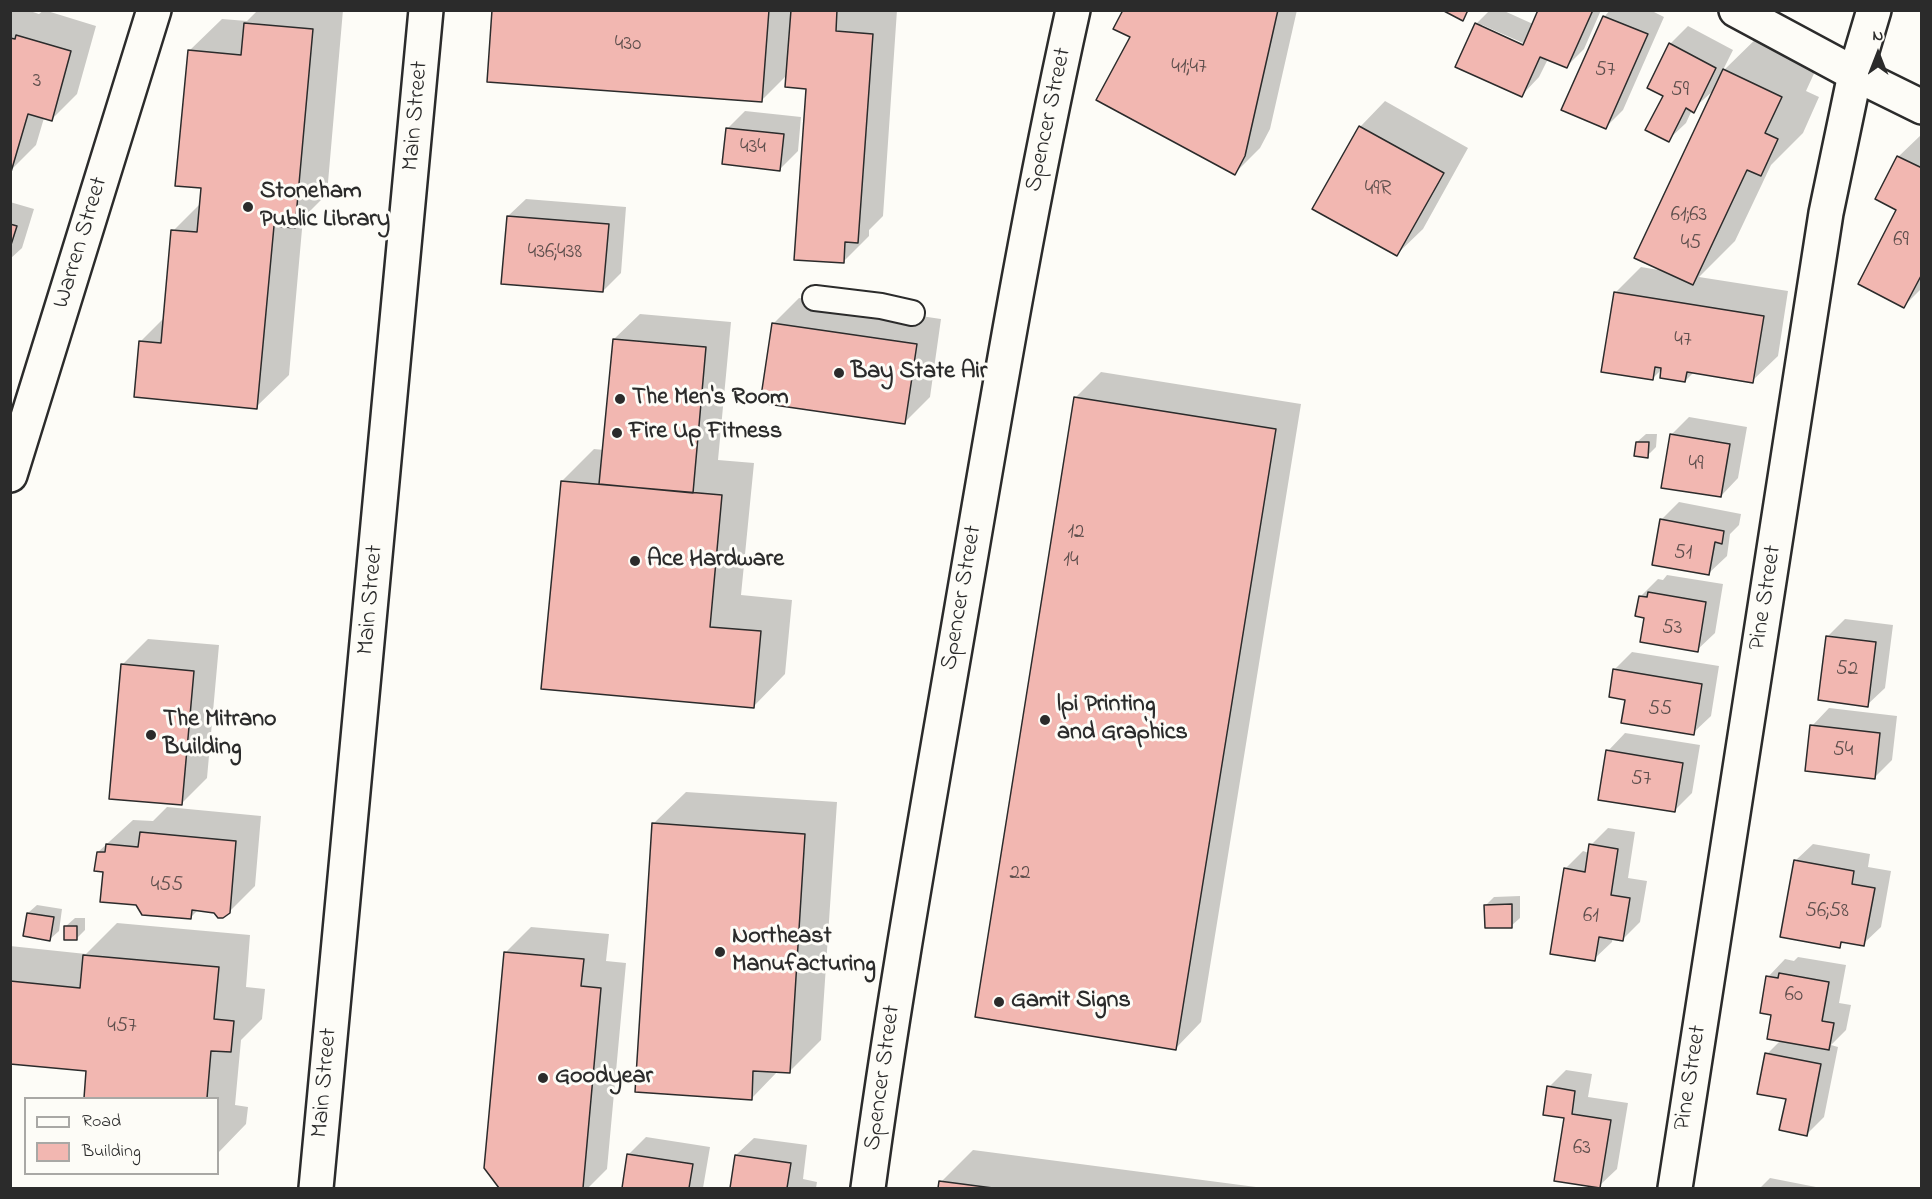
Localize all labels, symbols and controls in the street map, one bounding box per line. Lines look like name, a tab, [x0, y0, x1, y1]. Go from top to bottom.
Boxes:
north arrow	[1848, 24, 1908, 84]
text: N	[1873, 24, 1883, 48]
house number: 430	[615, 33, 641, 59]
street label: Spencer Street	[1021, 45, 1079, 195]
house number: 41;47	[1171, 56, 1207, 82]
house number: 57	[1595, 59, 1615, 85]
street label: Main Street	[398, 60, 436, 172]
house number: 3	[33, 70, 41, 96]
house number: 59	[1671, 79, 1689, 105]
house number: 434	[740, 136, 766, 162]
street label: Warren Street	[48, 174, 116, 312]
house number: 49R	[1365, 178, 1391, 204]
place label: Stoneham Public Library	[260, 179, 390, 235]
marker: Stoneham Public Library	[241, 200, 255, 214]
house number: 61;63	[1671, 204, 1707, 230]
house number: 69	[1893, 229, 1909, 255]
house number: 45	[1681, 232, 1701, 258]
house number: 436;438	[528, 241, 582, 267]
house number: 47	[1674, 329, 1692, 355]
place label: Bay State Air	[851, 359, 987, 387]
marker: Bay State Air	[832, 366, 846, 380]
place label: The Men's Room	[632, 385, 789, 413]
marker: The Men's Room	[613, 392, 627, 406]
place label: Fire Up Fitness	[629, 419, 782, 447]
marker: Fire Up Fitness	[610, 426, 624, 440]
house number: 49	[1689, 453, 1703, 479]
house number: 12	[1067, 521, 1085, 547]
street label: Spencer Street	[936, 523, 990, 673]
house number: 51	[1674, 542, 1692, 568]
street label: Pine Street	[1744, 543, 1790, 653]
street label: Main Street	[353, 544, 391, 656]
place label: Ace Hardware	[647, 547, 784, 575]
house number: 14	[1063, 549, 1079, 575]
marker: Ace Hardware	[628, 554, 642, 568]
house number: 53	[1662, 617, 1682, 643]
house number: 52	[1836, 658, 1858, 684]
place label: lpi Printing and Graphics	[1057, 692, 1188, 748]
house number: 55	[1648, 698, 1672, 724]
place label: The Mitrano Building	[163, 707, 277, 763]
marker: lpi Printing and Graphics	[1038, 713, 1052, 727]
marker: The Mitrano Building	[144, 728, 158, 742]
house number: 54	[1833, 739, 1853, 765]
house number: 57	[1631, 768, 1651, 794]
house number: 22	[1010, 862, 1030, 888]
house number: 455	[151, 874, 183, 900]
house number: 56;58	[1805, 900, 1849, 926]
house number: 61	[1583, 905, 1599, 931]
place label: Northeast Manufacturing	[732, 924, 876, 980]
marker: Northeast Manufacturing	[713, 945, 727, 959]
house number: 60	[1785, 984, 1803, 1010]
place label: Gamit Signs	[1011, 988, 1131, 1016]
marker: Gamit Signs	[992, 995, 1006, 1009]
street label: Spencer Street	[860, 1004, 908, 1152]
house number: 457	[107, 1015, 137, 1041]
street label: Pine Street	[1669, 1023, 1715, 1133]
street label: Main Street	[307, 1027, 345, 1139]
place label: Goodyear	[555, 1064, 653, 1092]
marker: Goodyear	[536, 1071, 550, 1085]
legend	[24, 1097, 219, 1175]
text: Road	[82, 1109, 121, 1135]
house number: 63	[1573, 1137, 1591, 1163]
text: Building	[82, 1139, 141, 1165]

